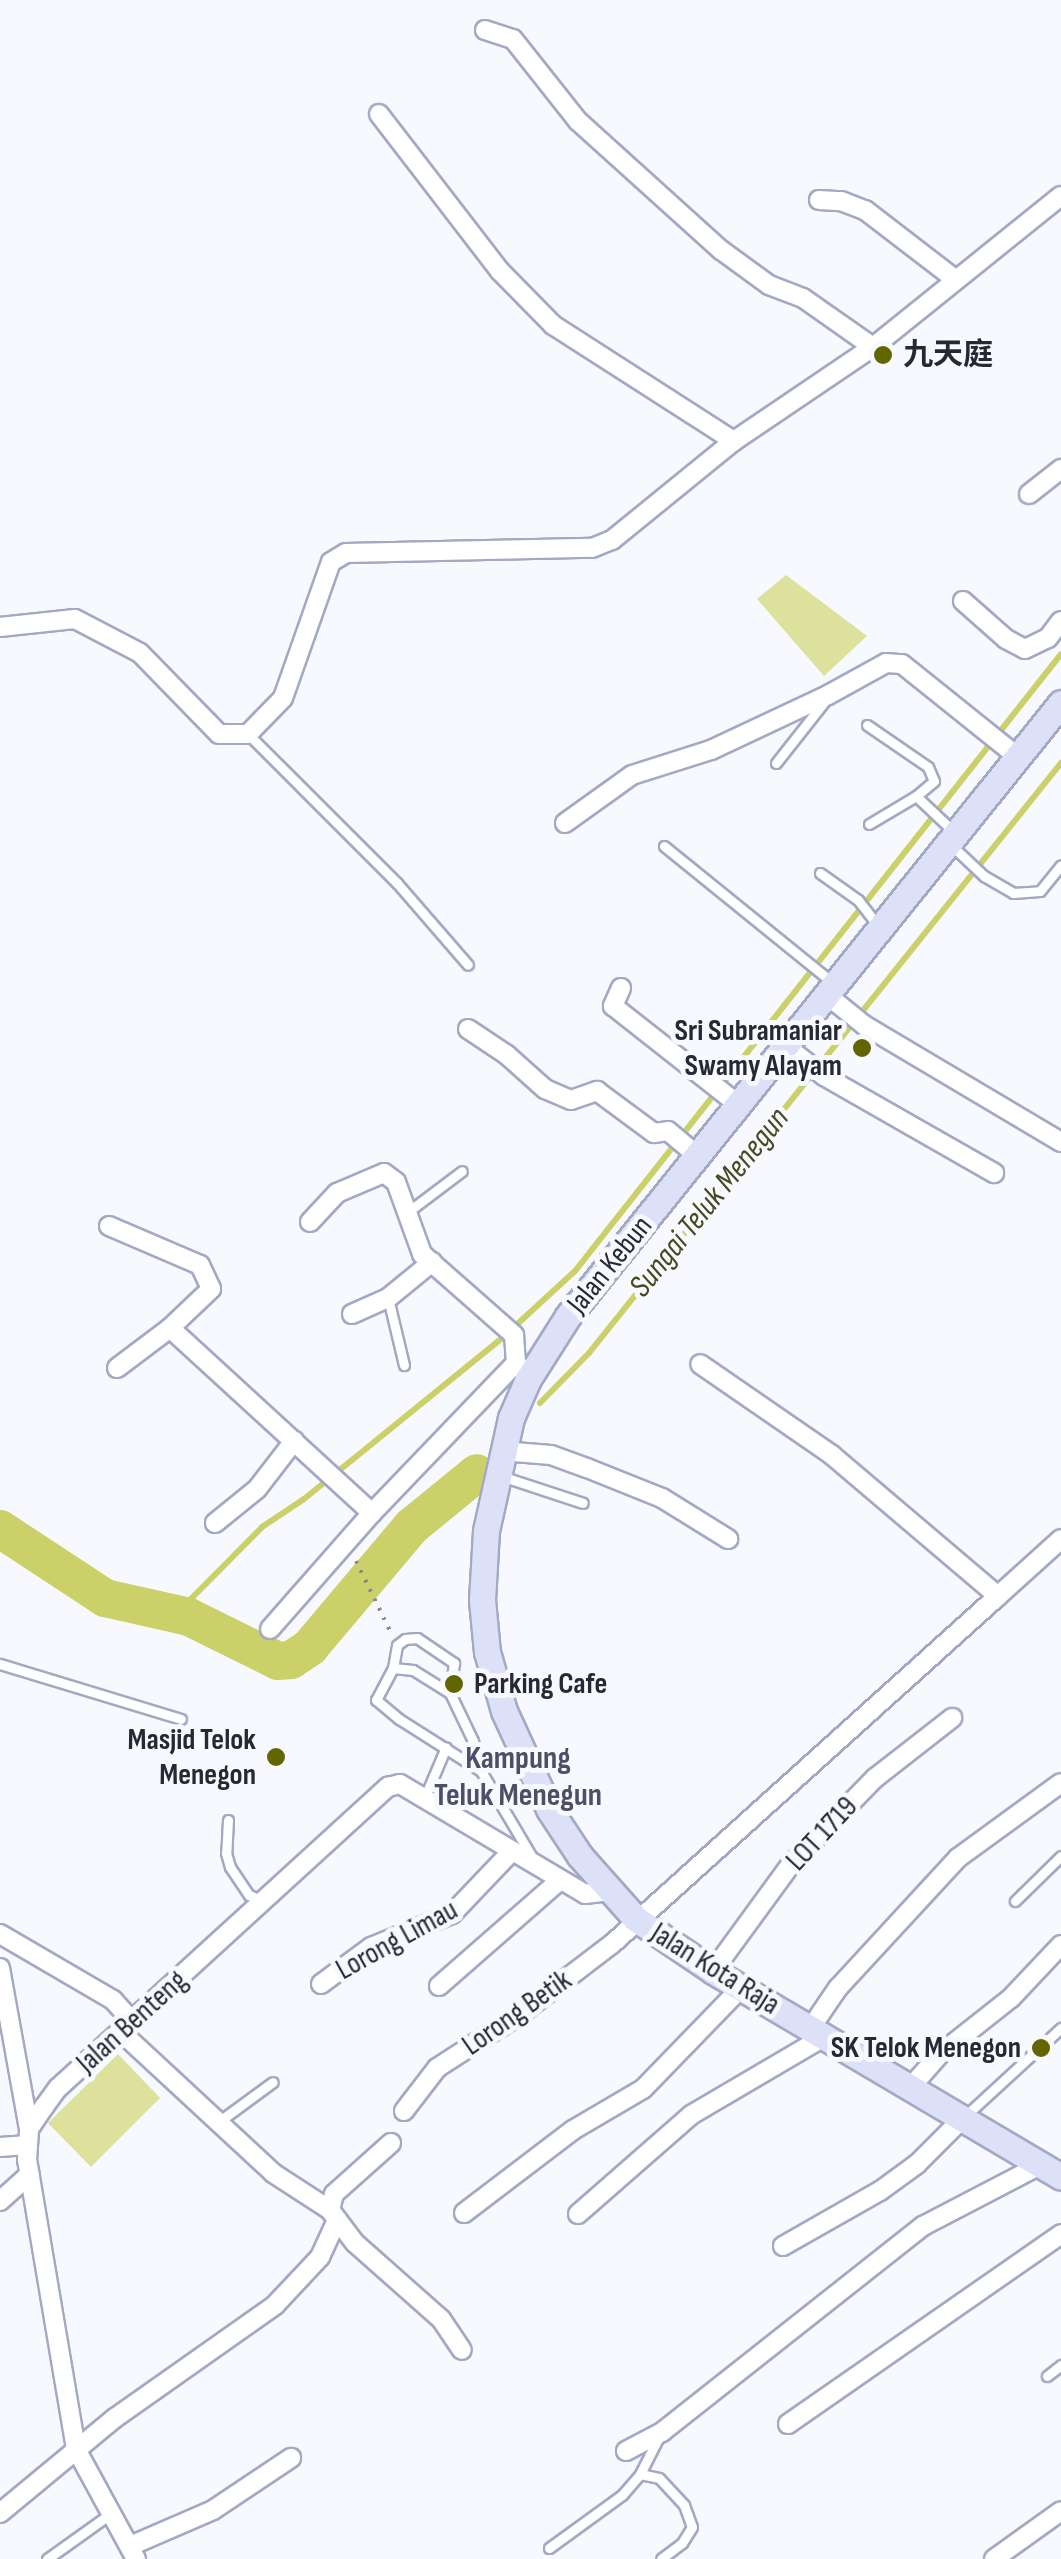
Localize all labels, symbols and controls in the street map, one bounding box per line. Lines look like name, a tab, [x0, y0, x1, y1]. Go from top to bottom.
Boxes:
place label: 九天庭	[903, 337, 993, 373]
marker: 九天庭	[872, 344, 894, 366]
place label: Sri Subramaniar Swamy Alayam	[674, 1013, 842, 1084]
marker: Sri Subramaniar Swamy Alayam	[851, 1037, 873, 1059]
water label: Sungai Teluk Menegun	[622, 1101, 798, 1305]
street label: Jalan Kebun	[560, 1209, 660, 1321]
place label: Parking Cafe	[474, 1666, 607, 1702]
marker: Parking Cafe	[443, 1673, 465, 1695]
place label: Masjid Telok Menegon	[128, 1722, 256, 1792]
district label: Kampung Teluk Menegun	[434, 1741, 602, 1816]
marker: Masjid Telok Menegon	[265, 1746, 287, 1768]
street label: LOT 1719	[779, 1789, 865, 1879]
street label: Lorong Limau	[330, 1892, 464, 1988]
street label: Jalan Kota Raja	[644, 1915, 786, 2023]
street label: Lorong Betik	[456, 1962, 578, 2064]
street label: Jalan Benteng	[69, 1963, 195, 2081]
place label: SK Telok Menegon	[831, 2030, 1021, 2066]
marker: SK Telok Menegon	[1030, 2037, 1052, 2059]

